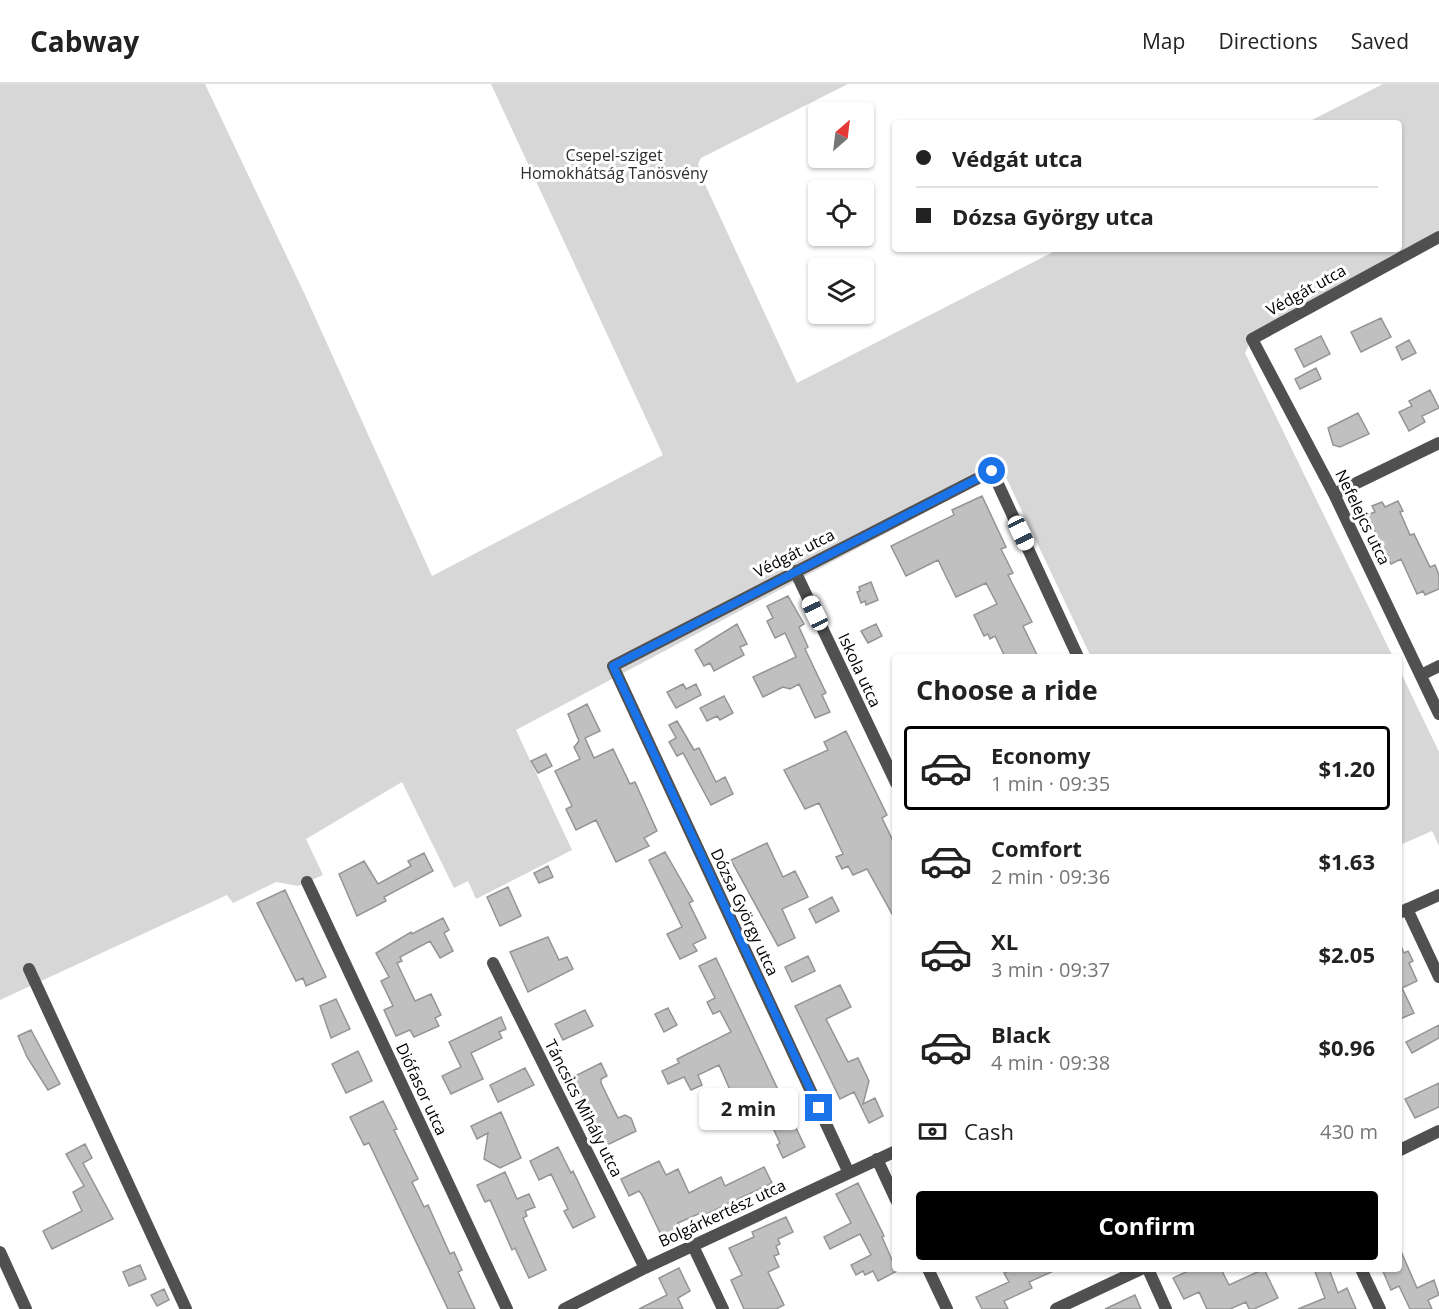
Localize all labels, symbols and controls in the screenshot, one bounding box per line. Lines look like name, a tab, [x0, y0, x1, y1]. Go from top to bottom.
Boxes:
text: Cabway	[30, 22, 139, 60]
text: Map	[1142, 27, 1185, 55]
text: Directions	[1218, 27, 1318, 55]
text: Saved	[1351, 27, 1409, 55]
north arrow	[808, 102, 874, 168]
map controls	[808, 102, 874, 324]
text: Védgát utca	[952, 143, 1083, 173]
park label: Csepel-sziget Homokhátság Tanösvény	[520, 144, 709, 184]
button: locate	[808, 180, 874, 246]
text: Dózsa György utca	[952, 201, 1154, 231]
button: layers	[808, 258, 874, 324]
street label: Védgát utca	[1262, 259, 1350, 321]
route start	[978, 457, 1005, 484]
street label: Nefelejcs utca	[1330, 465, 1396, 569]
car	[1005, 513, 1037, 553]
street label: Védgát utca	[750, 523, 838, 583]
car	[799, 593, 831, 633]
street label: Iskola utca	[833, 629, 887, 711]
text: Choose a ride	[916, 671, 1098, 708]
text: Economy	[991, 740, 1090, 770]
icon: car	[919, 741, 973, 795]
text: $1.20	[1318, 753, 1375, 783]
text: 1 min · 09:35	[991, 770, 1110, 797]
text: Comfort	[991, 833, 1082, 863]
icon: car	[919, 834, 973, 888]
street label: Dózsa György utca	[706, 845, 784, 979]
text: $1.63	[1318, 846, 1375, 876]
text: 2 min · 09:36	[991, 863, 1110, 890]
text: XL	[991, 926, 1018, 956]
icon: car	[919, 927, 973, 981]
text: $2.05	[1318, 939, 1375, 969]
text: 3 min · 09:37	[991, 956, 1110, 983]
text: Black	[991, 1019, 1051, 1049]
icon: car	[919, 1020, 973, 1074]
text: $0.96	[1318, 1032, 1375, 1062]
street label: Táncsics Mihály utca	[540, 1035, 628, 1181]
street label: Diófasor utca	[391, 1039, 453, 1139]
text: 4 min · 09:38	[991, 1049, 1110, 1076]
callout: 2 min	[699, 1087, 798, 1129]
route end	[805, 1094, 832, 1121]
text: 2 min	[721, 1095, 776, 1122]
icon: cash	[916, 1115, 949, 1148]
text: Cash	[964, 1116, 1014, 1146]
text: 430 m	[1320, 1118, 1378, 1145]
street label: Bolgárkertész utca	[655, 1174, 789, 1252]
button: Confirm	[916, 1191, 1378, 1260]

